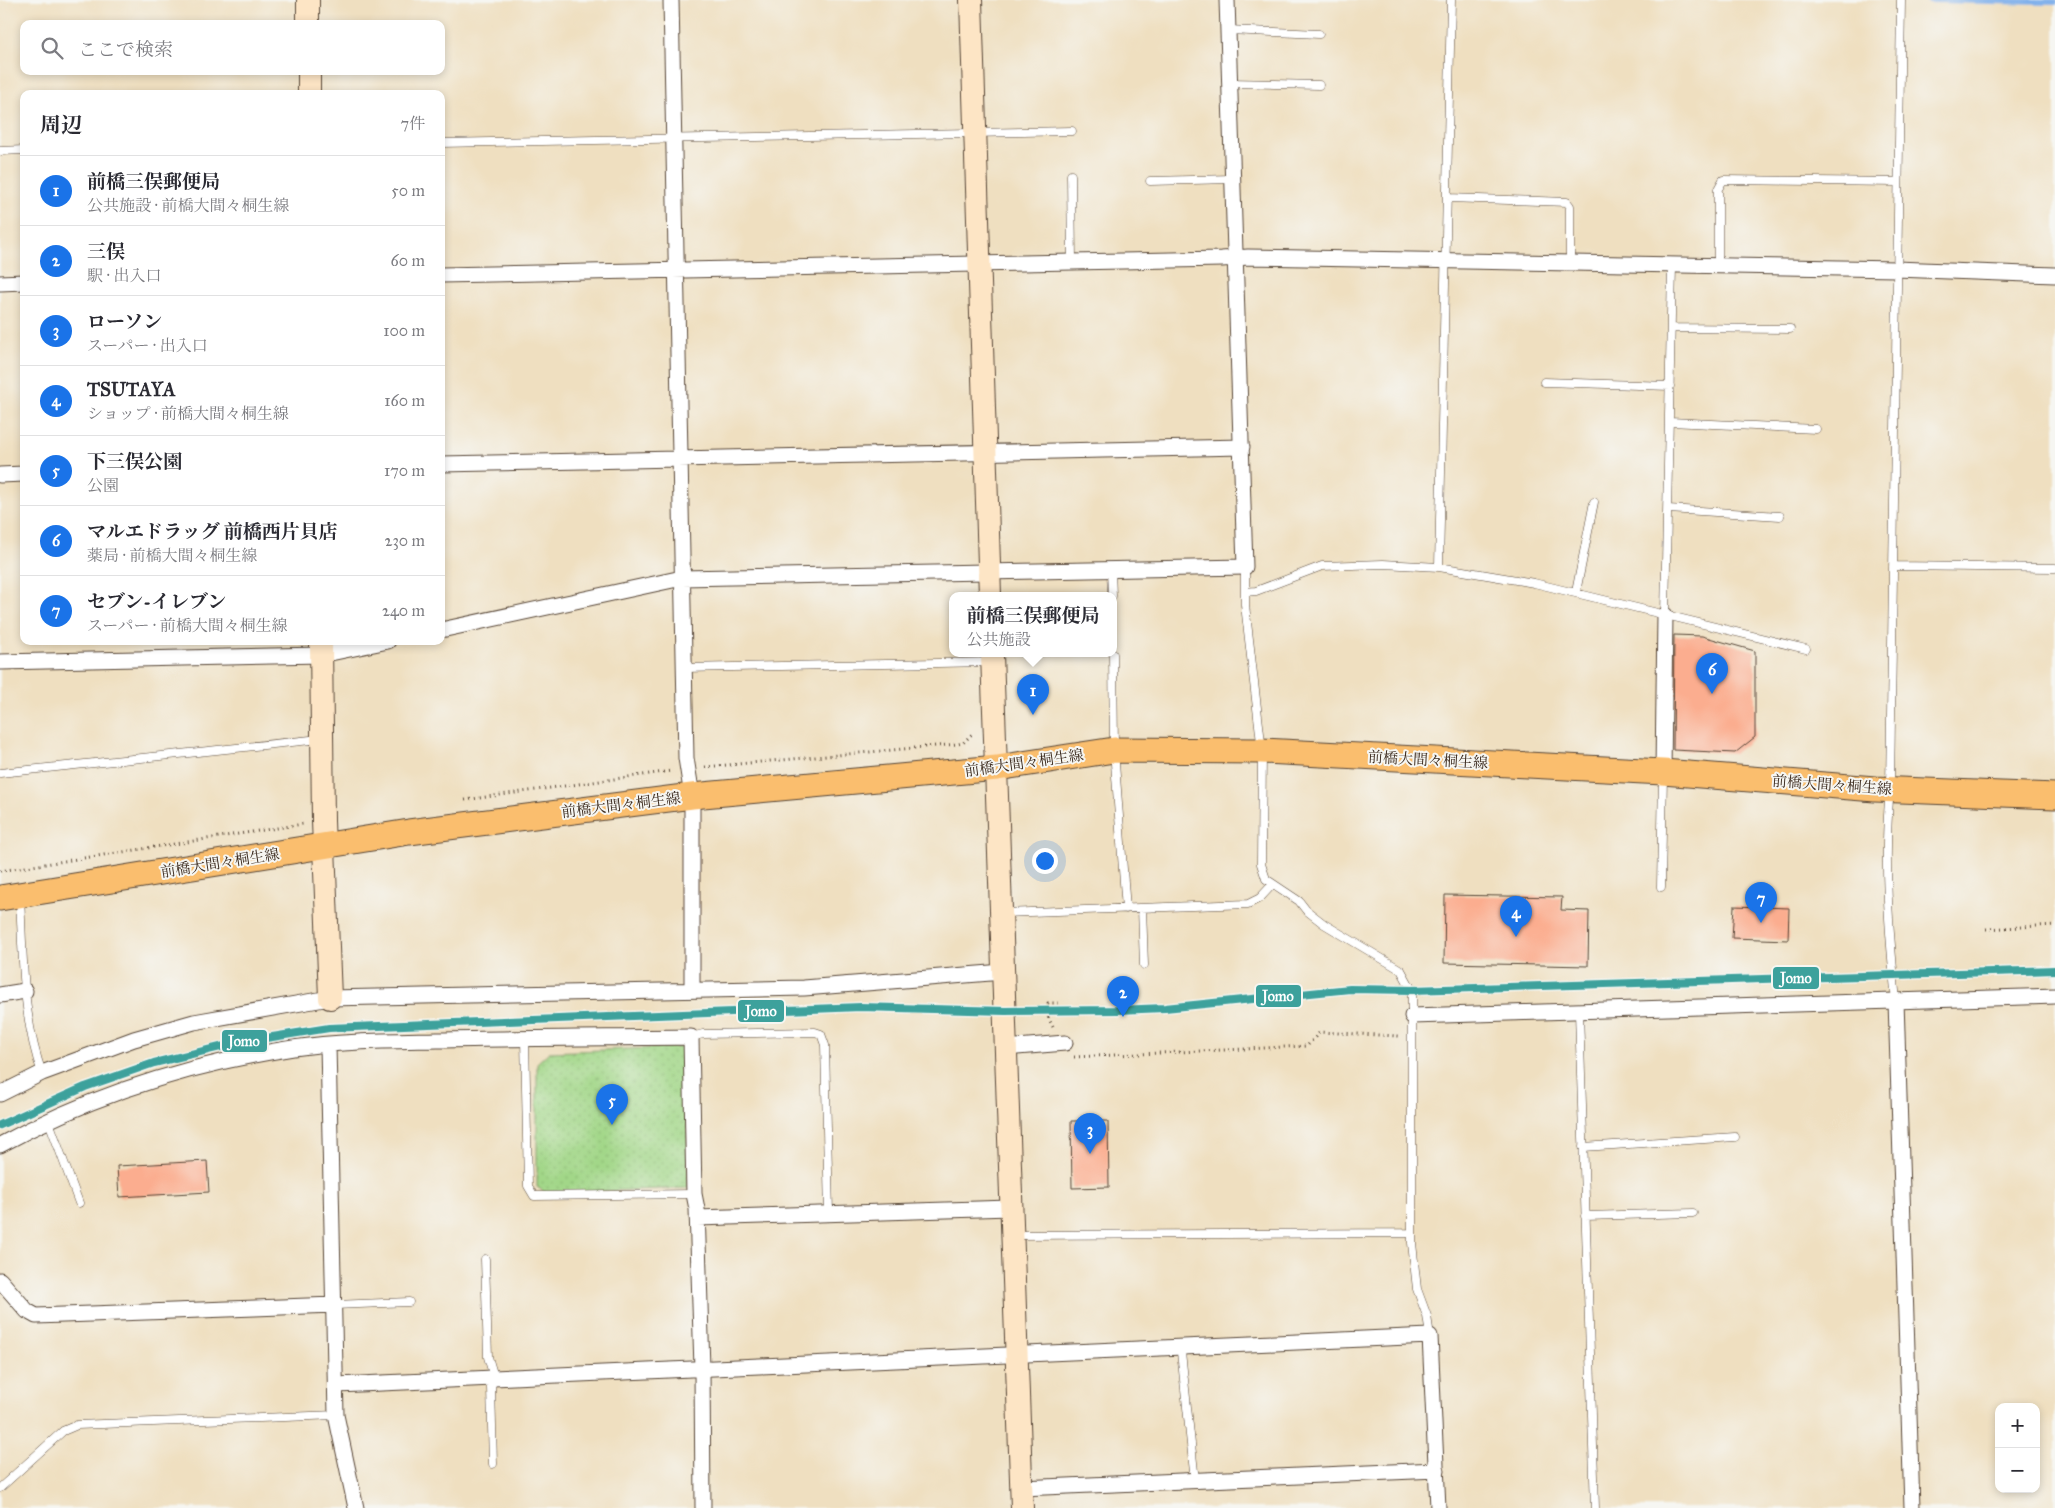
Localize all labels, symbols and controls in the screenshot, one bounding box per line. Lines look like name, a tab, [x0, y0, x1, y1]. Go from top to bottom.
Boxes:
search box	[20, 20, 445, 75]
icon: search	[38, 34, 66, 62]
text: ここで検索	[78, 38, 173, 61]
text: 周辺	[40, 112, 82, 138]
text: 7件	[400, 114, 425, 133]
text: 前橋三俣郵便局	[87, 170, 220, 193]
text: 1	[53, 181, 59, 200]
text: 50 m	[391, 181, 425, 200]
text: 公共施設 · 前橋大間々桐生線	[87, 196, 289, 215]
text: 三俣	[87, 240, 125, 263]
text: 2	[52, 251, 60, 270]
text: 60 m	[391, 251, 425, 270]
text: 駅 · 出入口	[87, 266, 161, 285]
text: ローソン	[87, 310, 162, 333]
text: 3	[53, 321, 59, 340]
text: 100 m	[383, 321, 425, 340]
text: スーパー · 出入口	[87, 336, 208, 355]
text: TSUTAYA	[87, 378, 175, 401]
text: 4	[52, 391, 60, 410]
text: 160 m	[384, 391, 425, 410]
text: ショップ · 前橋大間々桐生線	[87, 404, 289, 423]
text: 下三俣公園	[87, 450, 182, 473]
text: 5	[52, 461, 60, 480]
text: 170 m	[384, 461, 425, 480]
text: 公園	[87, 476, 119, 495]
text: マルエドラッグ 前橋西片貝店	[87, 520, 338, 543]
text: 6	[52, 531, 60, 550]
text: 230 m	[385, 531, 425, 550]
text: 薬局 · 前橋大間々桐生線	[87, 546, 257, 565]
text: セブン-イレブン	[87, 590, 226, 613]
popup	[949, 592, 1117, 657]
text: 7	[52, 601, 60, 620]
text: 240 m	[382, 601, 425, 620]
text: 前橋三俣郵便局	[966, 604, 1100, 627]
text: スーパー · 前橋大間々桐生線	[87, 616, 288, 635]
text: 公共施設	[966, 630, 1031, 649]
pin: 6	[1696, 653, 1728, 694]
pin: 1	[1017, 674, 1049, 715]
street label: 前橋大間々桐生線	[963, 746, 1085, 780]
street label: 前橋大間々桐生線	[1368, 748, 1488, 772]
street label: 前橋大間々桐生線	[1772, 772, 1892, 798]
street label: 前橋大間々桐生線	[560, 789, 682, 821]
street label: 前橋大間々桐生線	[159, 845, 281, 881]
your location	[1032, 848, 1058, 874]
pin: 7	[1745, 882, 1777, 923]
pin: 4	[1500, 896, 1532, 937]
line badge: Jomo	[1772, 966, 1820, 990]
text: Jomo	[1778, 970, 1812, 988]
pin: 2	[1107, 976, 1139, 1017]
line badge: Jomo	[1255, 984, 1302, 1008]
text: Jomo	[1260, 988, 1294, 1006]
line badge: Jomo	[737, 999, 785, 1023]
text: Jomo	[743, 1003, 777, 1021]
line badge: Jomo	[221, 1029, 268, 1053]
text: Jomo	[226, 1033, 260, 1051]
pin: 5	[596, 1084, 628, 1125]
pin: 3	[1074, 1113, 1106, 1154]
map controls	[1995, 1403, 2040, 1493]
button: +	[1995, 1403, 2040, 1448]
button: −	[1995, 1448, 2040, 1493]

